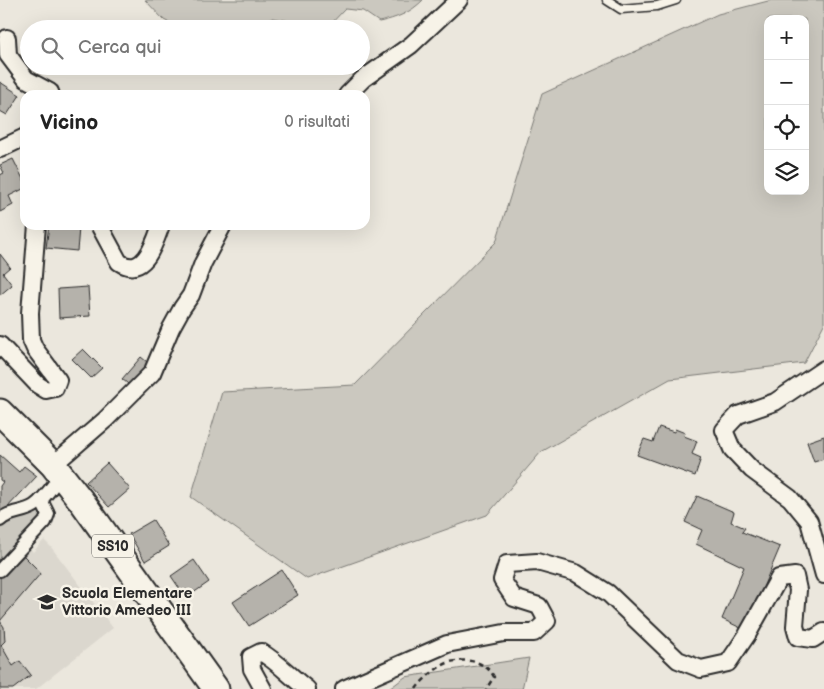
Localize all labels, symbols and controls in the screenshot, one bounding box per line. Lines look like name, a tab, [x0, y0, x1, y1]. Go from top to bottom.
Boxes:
map controls	[764, 15, 809, 195]
button: +	[764, 15, 809, 60]
search box	[20, 20, 370, 75]
icon: search	[38, 34, 66, 62]
text: Cerca qui	[78, 36, 161, 59]
button: −	[764, 60, 809, 105]
button: locate	[764, 105, 809, 150]
text: Vicino	[40, 110, 98, 135]
text: 0 risultati	[284, 113, 350, 132]
button: layers	[764, 150, 809, 195]
road number: SS10	[92, 534, 134, 558]
place label: Scuola Elementare Vittorio Amedeo III	[62, 584, 193, 620]
school or university icon: Scuola Elementare Vittorio Amedeo III	[36, 591, 58, 613]

